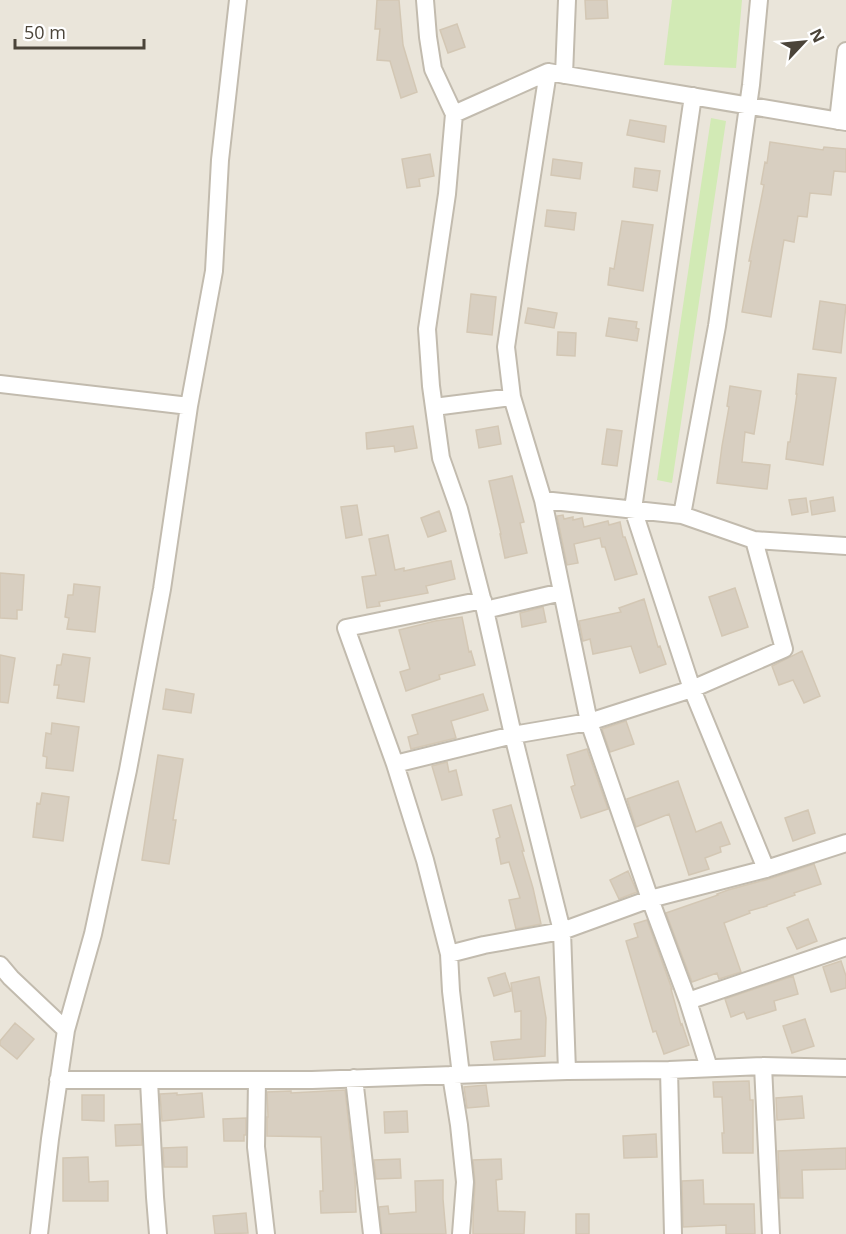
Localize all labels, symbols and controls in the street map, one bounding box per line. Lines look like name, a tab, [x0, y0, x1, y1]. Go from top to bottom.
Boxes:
scale bar	[15, 12, 144, 50]
north arrow	[774, 12, 834, 72]
text: 50 m	[24, 20, 66, 44]
text: N	[805, 25, 830, 46]

